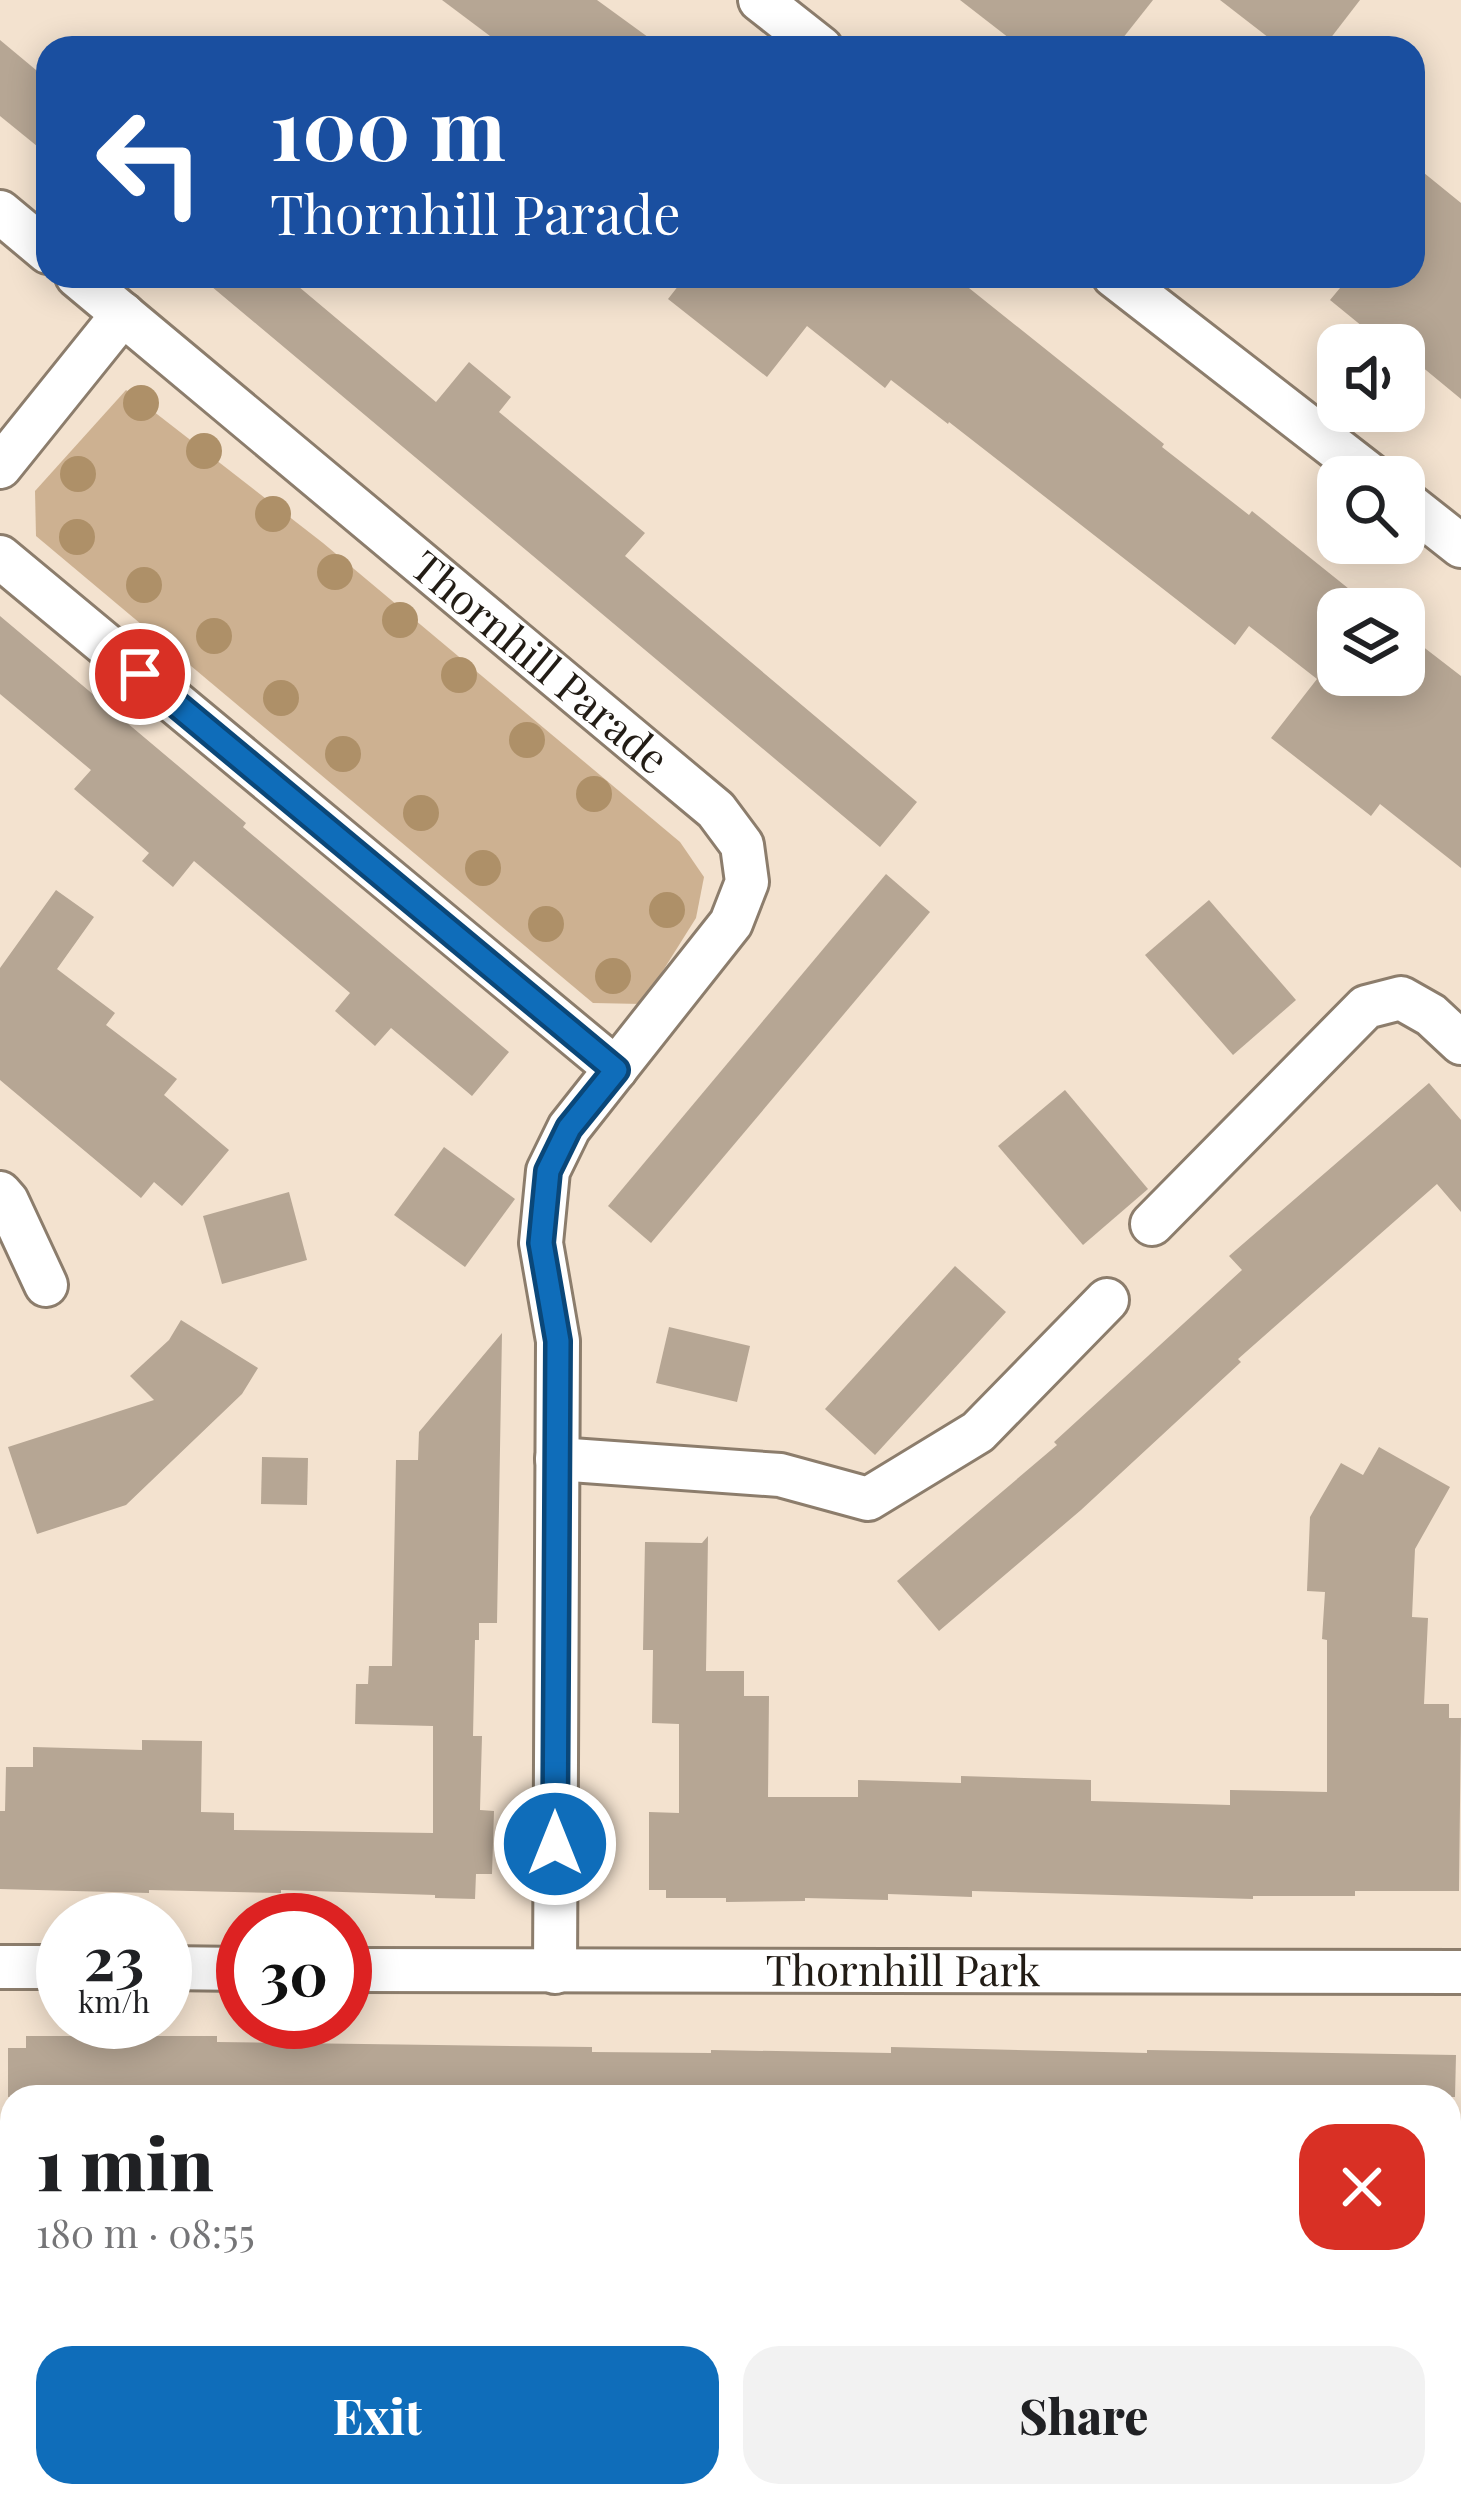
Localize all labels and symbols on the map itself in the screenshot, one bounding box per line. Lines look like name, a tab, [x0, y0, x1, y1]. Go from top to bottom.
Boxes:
street label: Thornhill Parade	[400, 537, 681, 785]
pin	[89, 623, 191, 725]
position arrow	[492, 1781, 618, 1907]
speed limit sign: 30	[216, 1893, 372, 2049]
street label: Thornhill Park	[765, 1941, 1041, 1997]

